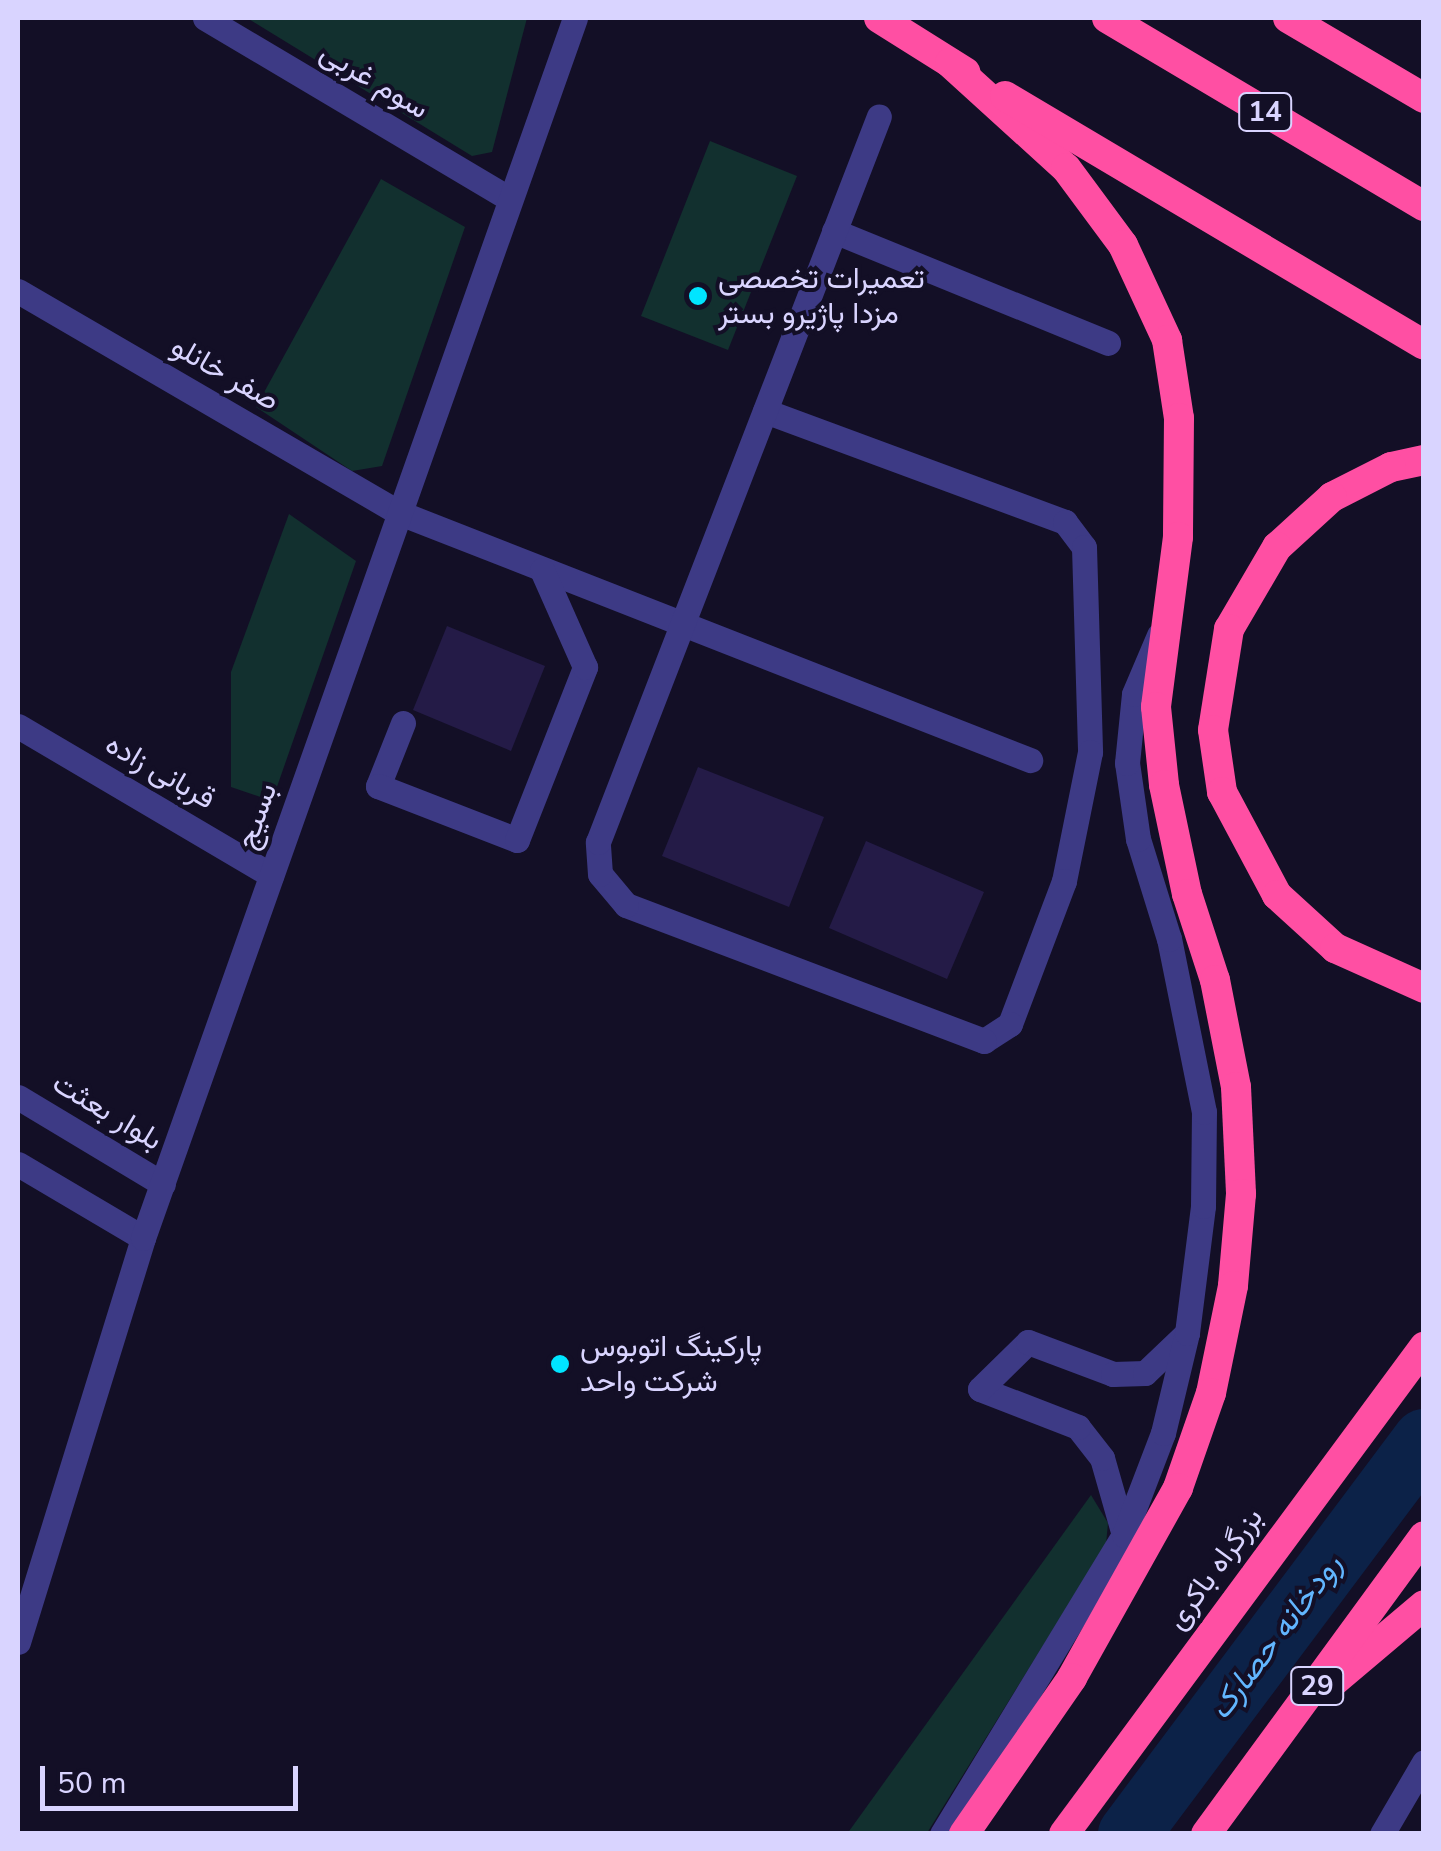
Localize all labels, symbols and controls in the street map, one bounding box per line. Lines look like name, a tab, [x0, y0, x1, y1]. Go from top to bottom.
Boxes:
street label: سوم غربی	[313, 35, 435, 127]
road number: 14	[1238, 89, 1292, 135]
place label: تعمیرات تخصصی مزدا پاژیرو بستر	[718, 261, 925, 332]
marker: تعمیرات تخصصی مزدا پاژیرو بستر	[687, 285, 709, 307]
street label: صفر خانلو	[165, 329, 285, 419]
street label: قربانی زاده	[99, 726, 221, 818]
street label: بسیج	[229, 778, 285, 854]
street label: بلوار بعثت	[46, 1065, 168, 1159]
place label: پارکینگ اتوبوس شرکت واحد	[580, 1329, 762, 1400]
marker: پارکینگ اتوبوس شرکت واحد	[549, 1353, 571, 1375]
street label: بزرگراه باکری	[1159, 1501, 1271, 1637]
water label: رودخانه حصارک	[1201, 1547, 1351, 1727]
road number: 29	[1290, 1663, 1344, 1709]
scale bar	[45, 1746, 302, 1808]
text: 50 m	[57, 1763, 126, 1804]

